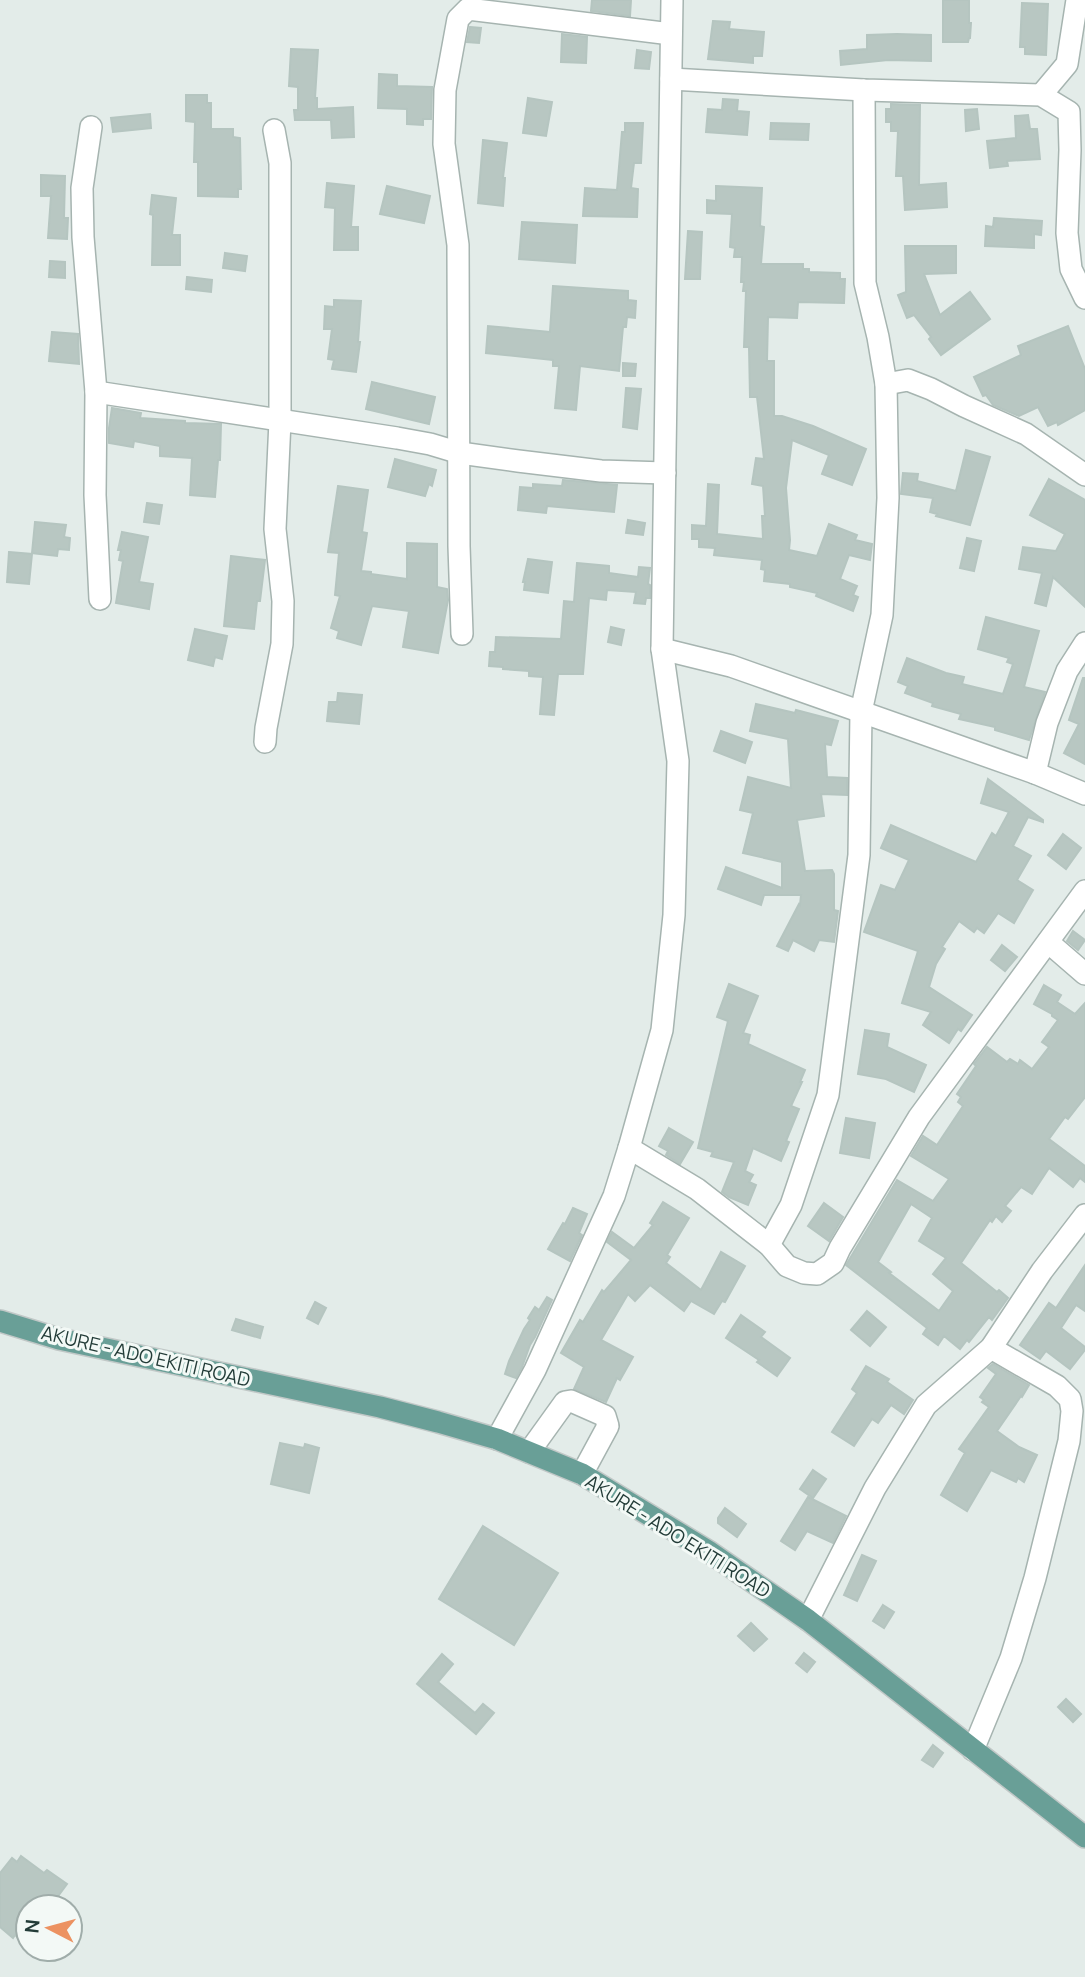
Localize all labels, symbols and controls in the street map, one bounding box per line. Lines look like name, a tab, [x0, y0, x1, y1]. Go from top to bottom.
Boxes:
street label: AKURE - ADO EKITI ROAD	[39, 1319, 253, 1393]
street label: AKURE - ADO EKITI ROAD	[581, 1468, 775, 1604]
north arrow	[14, 1893, 84, 1963]
text: N	[18, 1918, 46, 1934]

